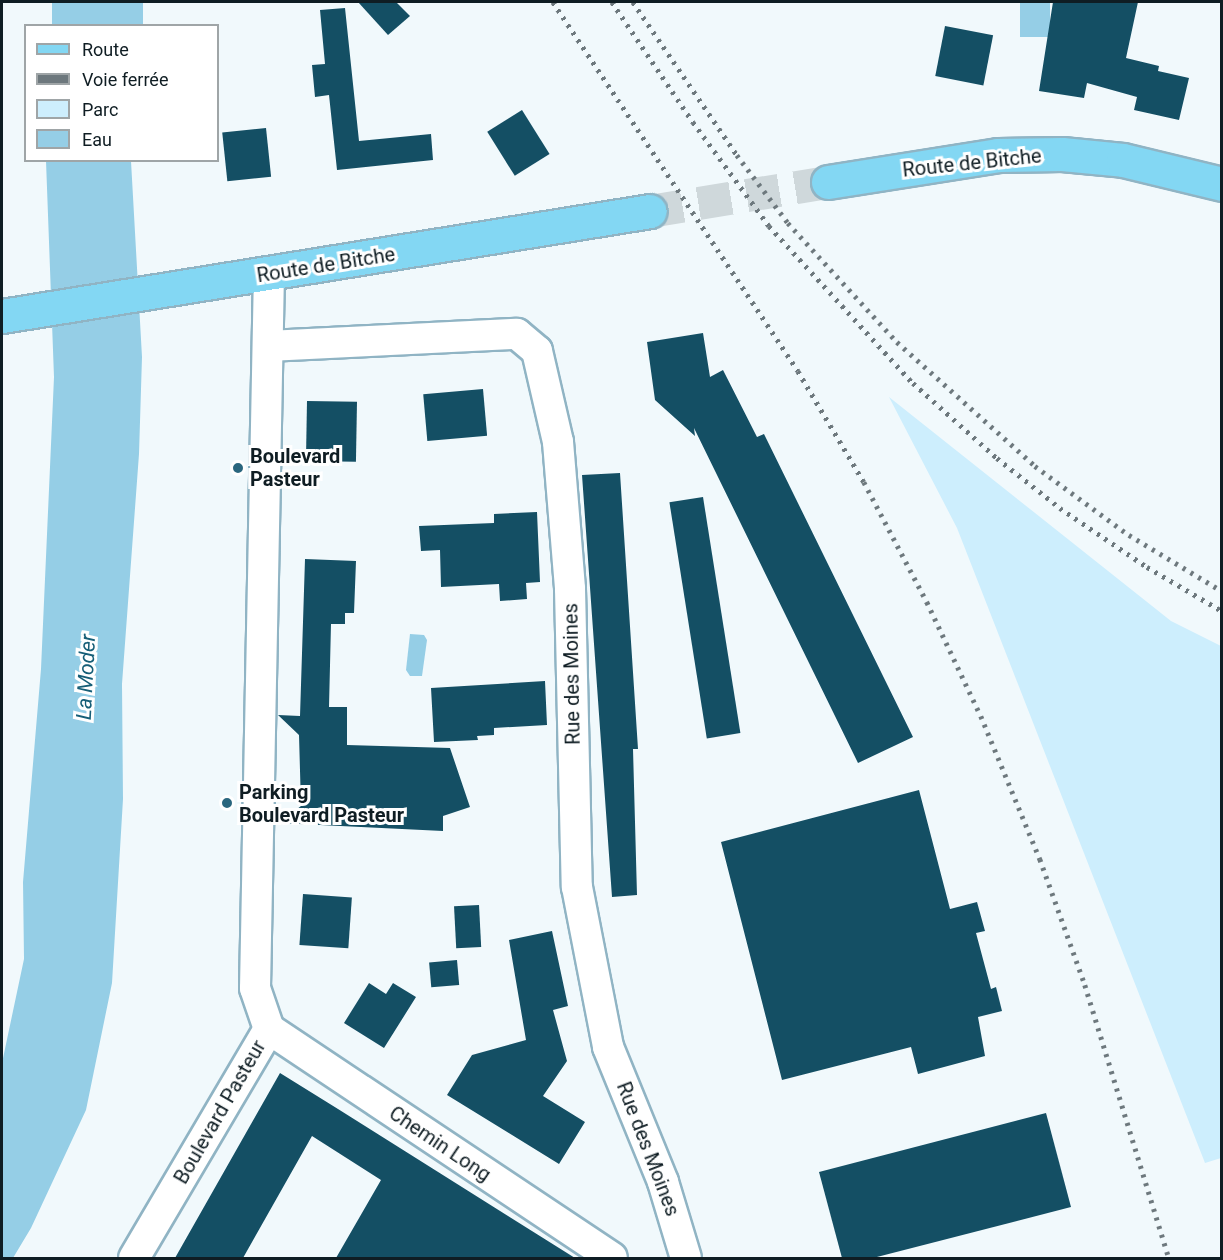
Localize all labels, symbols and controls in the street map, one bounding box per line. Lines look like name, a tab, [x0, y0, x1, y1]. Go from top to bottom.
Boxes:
legend	[24, 24, 219, 162]
text: Route	[82, 39, 129, 60]
text: Voie ferrée	[82, 69, 168, 90]
text: Parc	[82, 99, 118, 120]
text: Eau	[82, 129, 112, 150]
street label: Route de Bitche	[901, 144, 1043, 182]
street label: Route de Bitche	[255, 242, 397, 288]
place label: Boulevard Pasteur	[250, 444, 340, 491]
marker: Boulevard Pasteur	[231, 461, 245, 475]
street label: Rue des Moines	[559, 603, 585, 745]
water label: La Moder	[71, 634, 101, 720]
place label: Parking Boulevard Pasteur	[239, 780, 404, 827]
marker: Parking Boulevard Pasteur	[220, 796, 234, 810]
street label: Boulevard Pasteur	[169, 1036, 271, 1188]
street label: Rue des Moines	[611, 1079, 685, 1219]
street label: Chemin Long	[385, 1101, 495, 1187]

